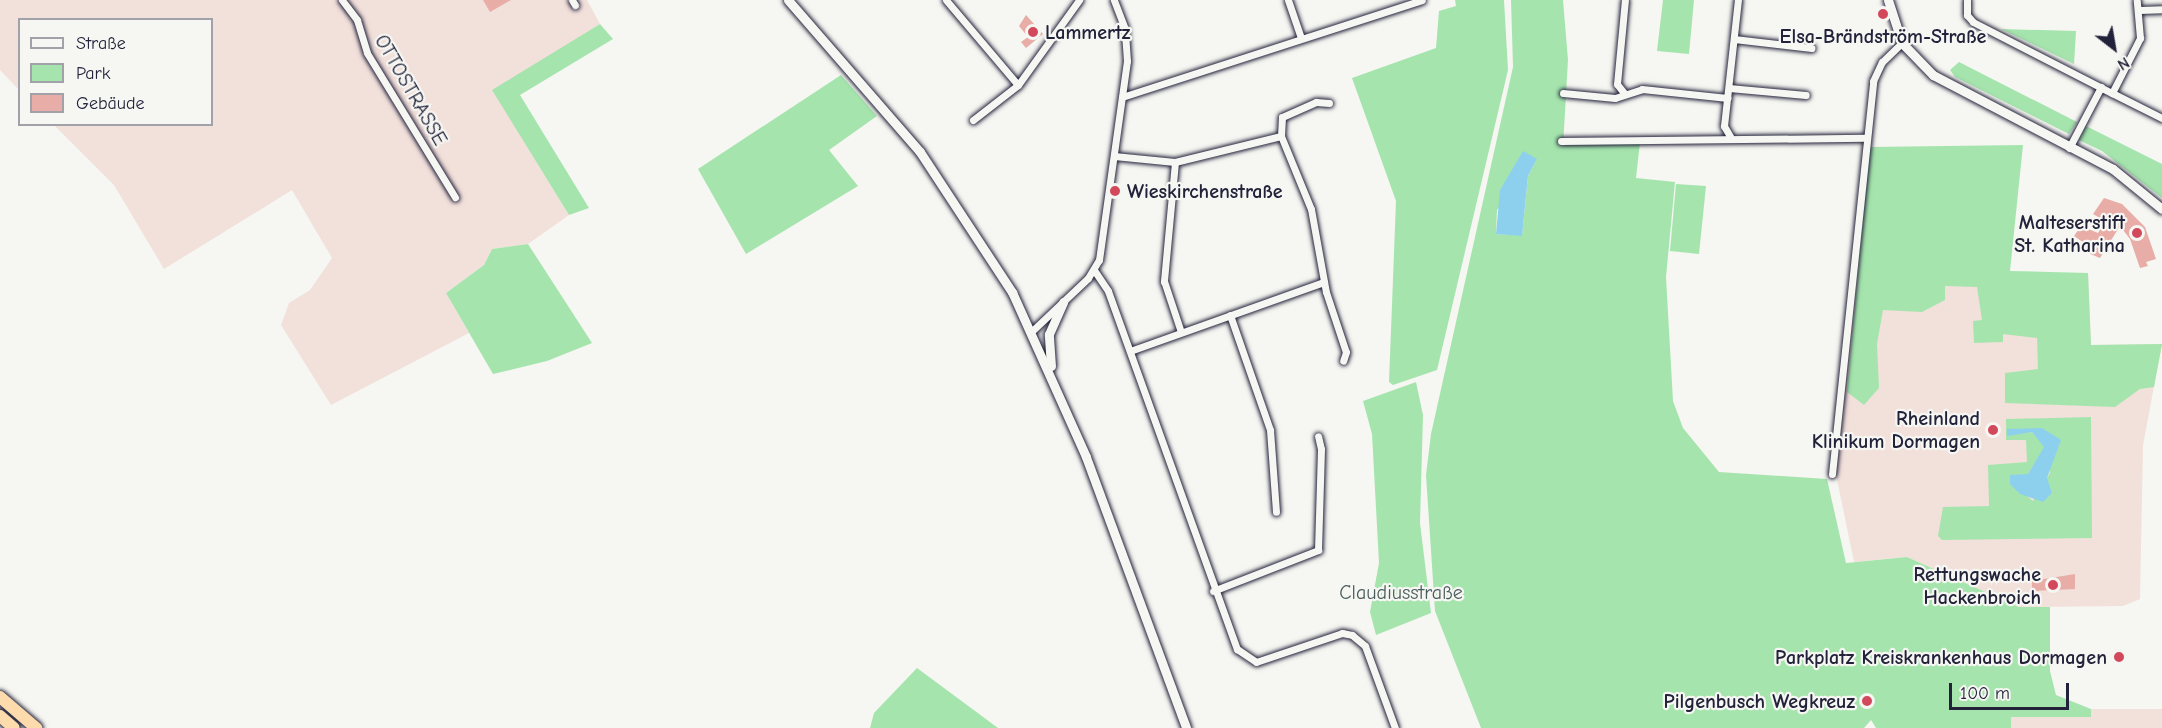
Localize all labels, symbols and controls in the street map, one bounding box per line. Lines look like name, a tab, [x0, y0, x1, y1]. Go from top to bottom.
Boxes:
marker: Elsa-Brändström-Straße	[1876, 7, 1890, 21]
legend	[18, 18, 213, 126]
north arrow	[2084, 18, 2144, 78]
place label: Lammertz	[1045, 20, 1130, 44]
place label: Elsa-Brändström-Straße	[1780, 24, 1986, 48]
marker: Lammertz	[1026, 25, 1040, 39]
street label: OTTOSTRASSE	[370, 30, 452, 150]
text: Straße	[76, 33, 126, 54]
text: N	[2114, 53, 2132, 74]
text: Park	[76, 63, 110, 84]
text: Gebäude	[76, 93, 145, 114]
place label: Wieskirchenstraße	[1127, 179, 1283, 203]
marker: Wieskirchenstraße	[1108, 184, 1122, 198]
place label: Malteserstift St. Katharina	[2014, 210, 2125, 257]
marker: Malteserstift St. Katharina	[2130, 226, 2144, 240]
place label: Rheinland Klinikum Dormagen	[1812, 406, 1980, 453]
marker: Rheinland Klinikum Dormagen	[1984, 421, 2002, 439]
place label: Rettungswache Hackenbroich	[1913, 562, 2041, 609]
marker: Rettungswache Hackenbroich	[2046, 578, 2060, 592]
park label: Claudiusstraße	[1339, 580, 1463, 604]
place label: Parkplatz Kreiskrankenhaus Dormagen	[1775, 645, 2107, 669]
marker: Parkplatz Kreiskrankenhaus Dormagen	[2112, 650, 2126, 664]
scale bar	[1952, 671, 2072, 709]
text: 100 m	[1960, 683, 2010, 704]
place label: Pilgenbusch Wegkreuz	[1664, 689, 1855, 713]
marker: Pilgenbusch Wegkreuz	[1860, 694, 1874, 708]

